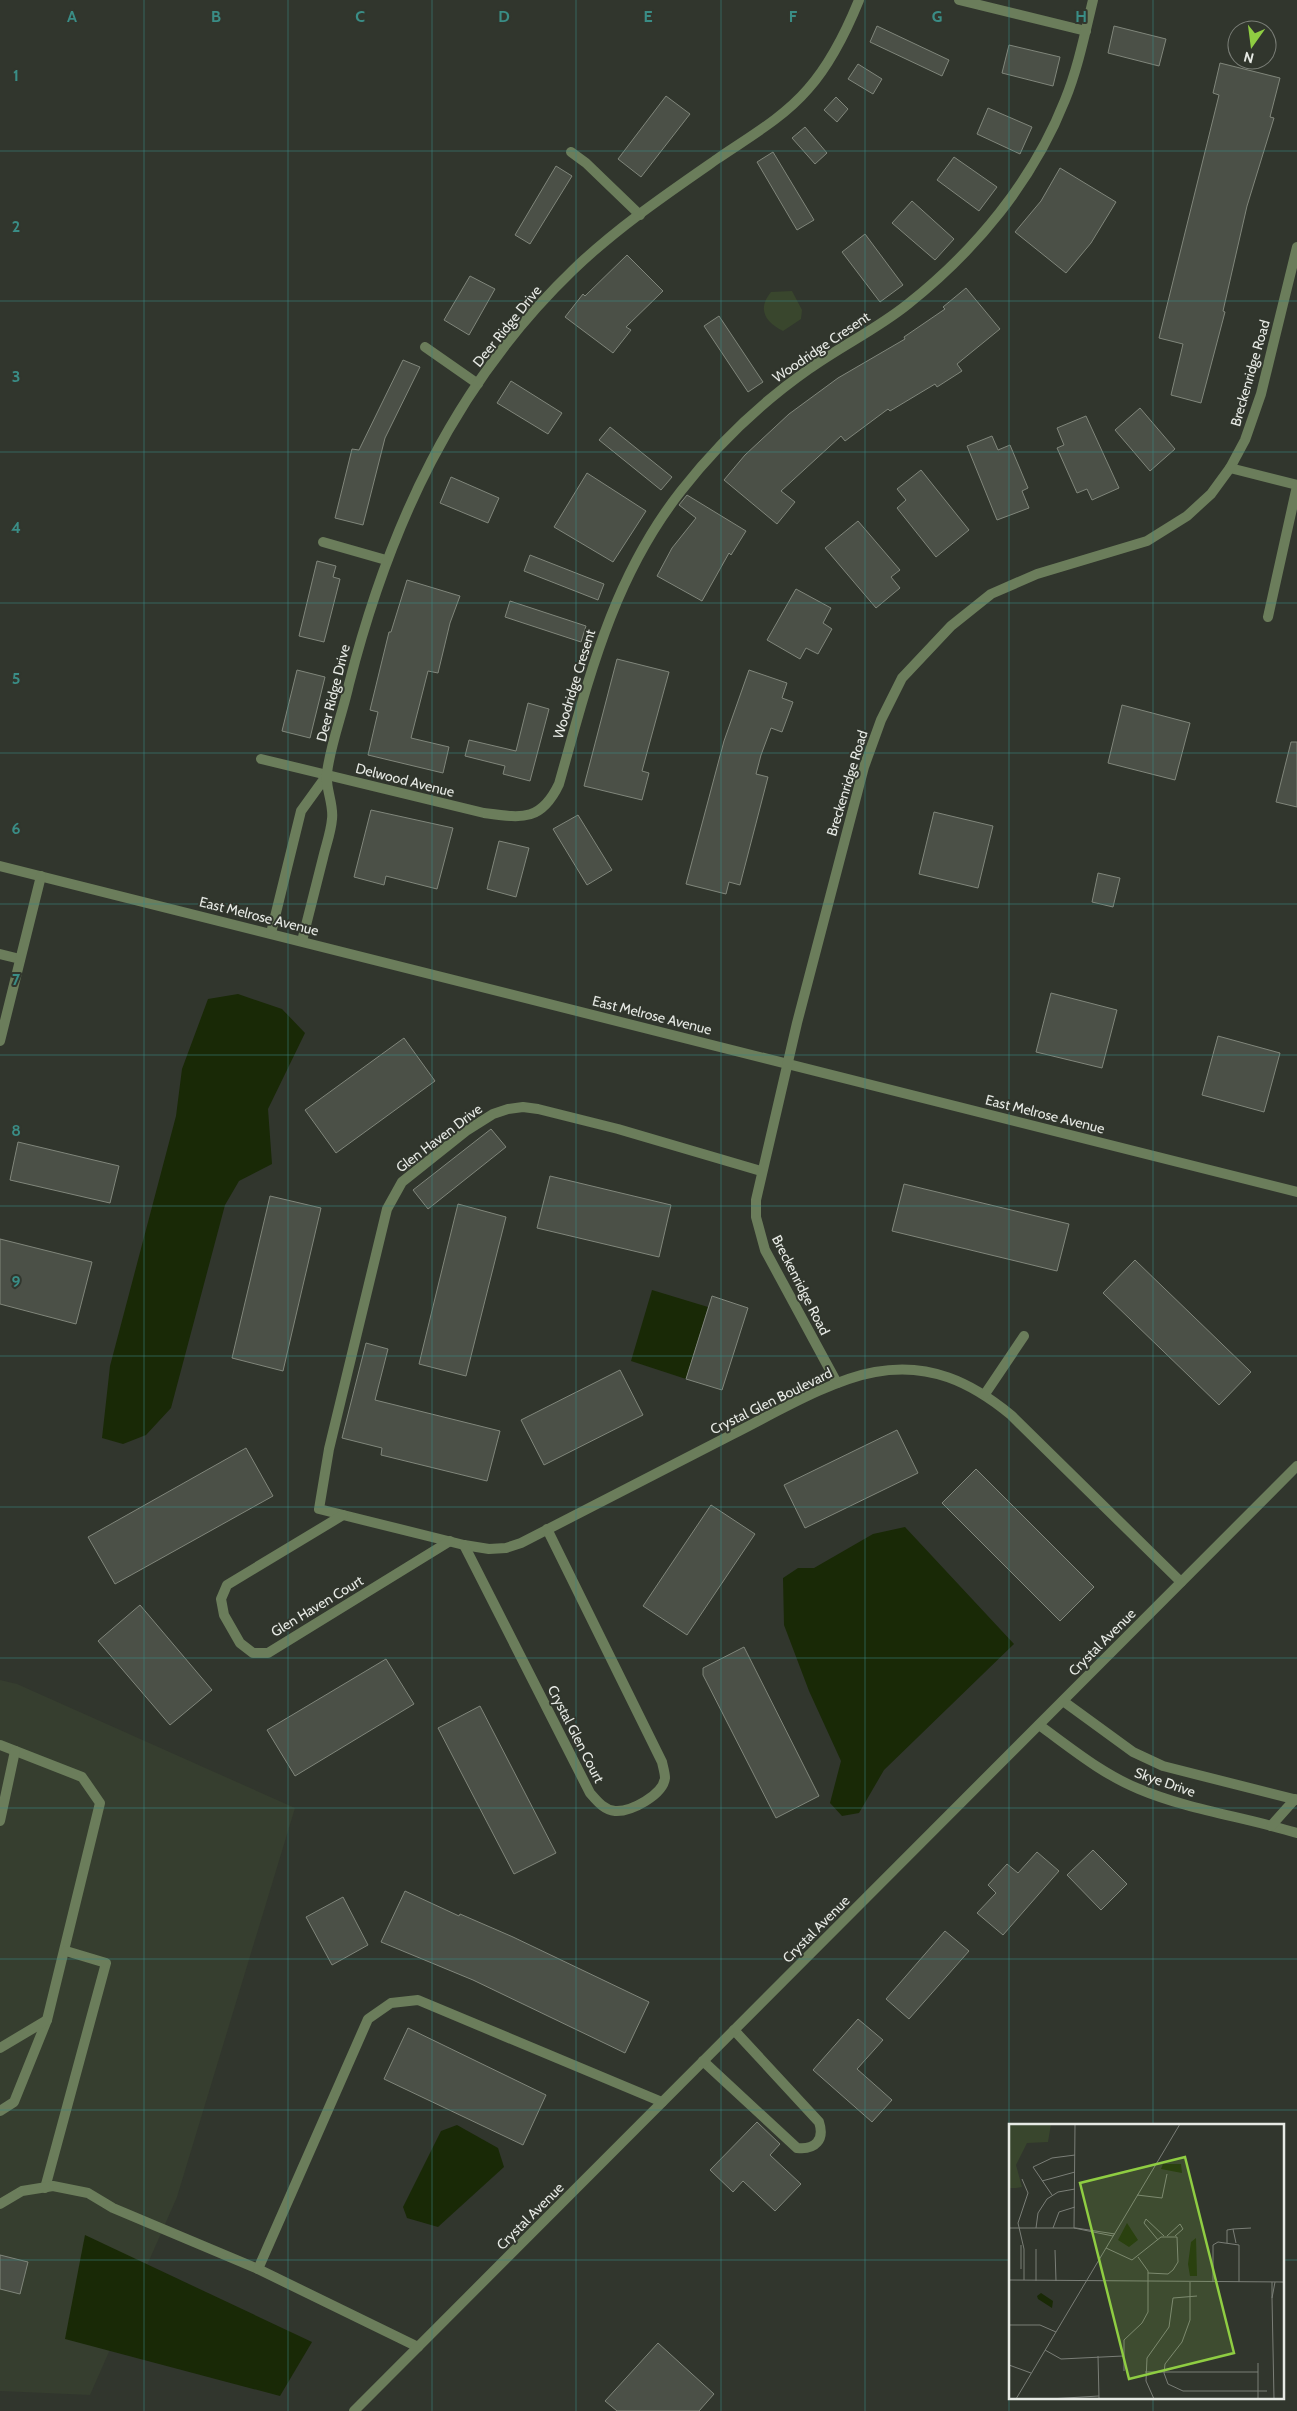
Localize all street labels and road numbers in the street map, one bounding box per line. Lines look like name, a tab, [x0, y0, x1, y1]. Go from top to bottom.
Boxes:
street label: Deer Ridge Drive	[469, 282, 545, 370]
street label: Woodridge Cresent	[769, 308, 873, 386]
street label: Breckenridge Road	[1226, 318, 1274, 428]
street label: Woodridge Cresent	[549, 627, 599, 741]
street label: Deer Ridge Drive	[312, 642, 354, 744]
street label: Breckenridge Road	[822, 728, 872, 838]
street label: Delwood Avenue	[354, 759, 456, 801]
street label: East Melrose Avenue	[198, 892, 320, 940]
street label: East Melrose Avenue	[591, 991, 713, 1039]
street label: East Melrose Avenue	[984, 1090, 1106, 1138]
street label: Glen Haven Drive	[392, 1100, 486, 1176]
street label: Breckenridge Road	[768, 1232, 834, 1338]
street label: Crystal Glen Boulevard	[707, 1364, 835, 1438]
street label: Glen Haven Court	[268, 1571, 367, 1641]
street label: Crystal Avenue	[1065, 1605, 1139, 1679]
street label: Crystal Glen Court	[544, 1682, 608, 1786]
street label: Skye Drive	[1132, 1763, 1198, 1801]
street label: Crystal Avenue	[779, 1892, 853, 1966]
street label: Crystal Avenue	[493, 2179, 567, 2253]

